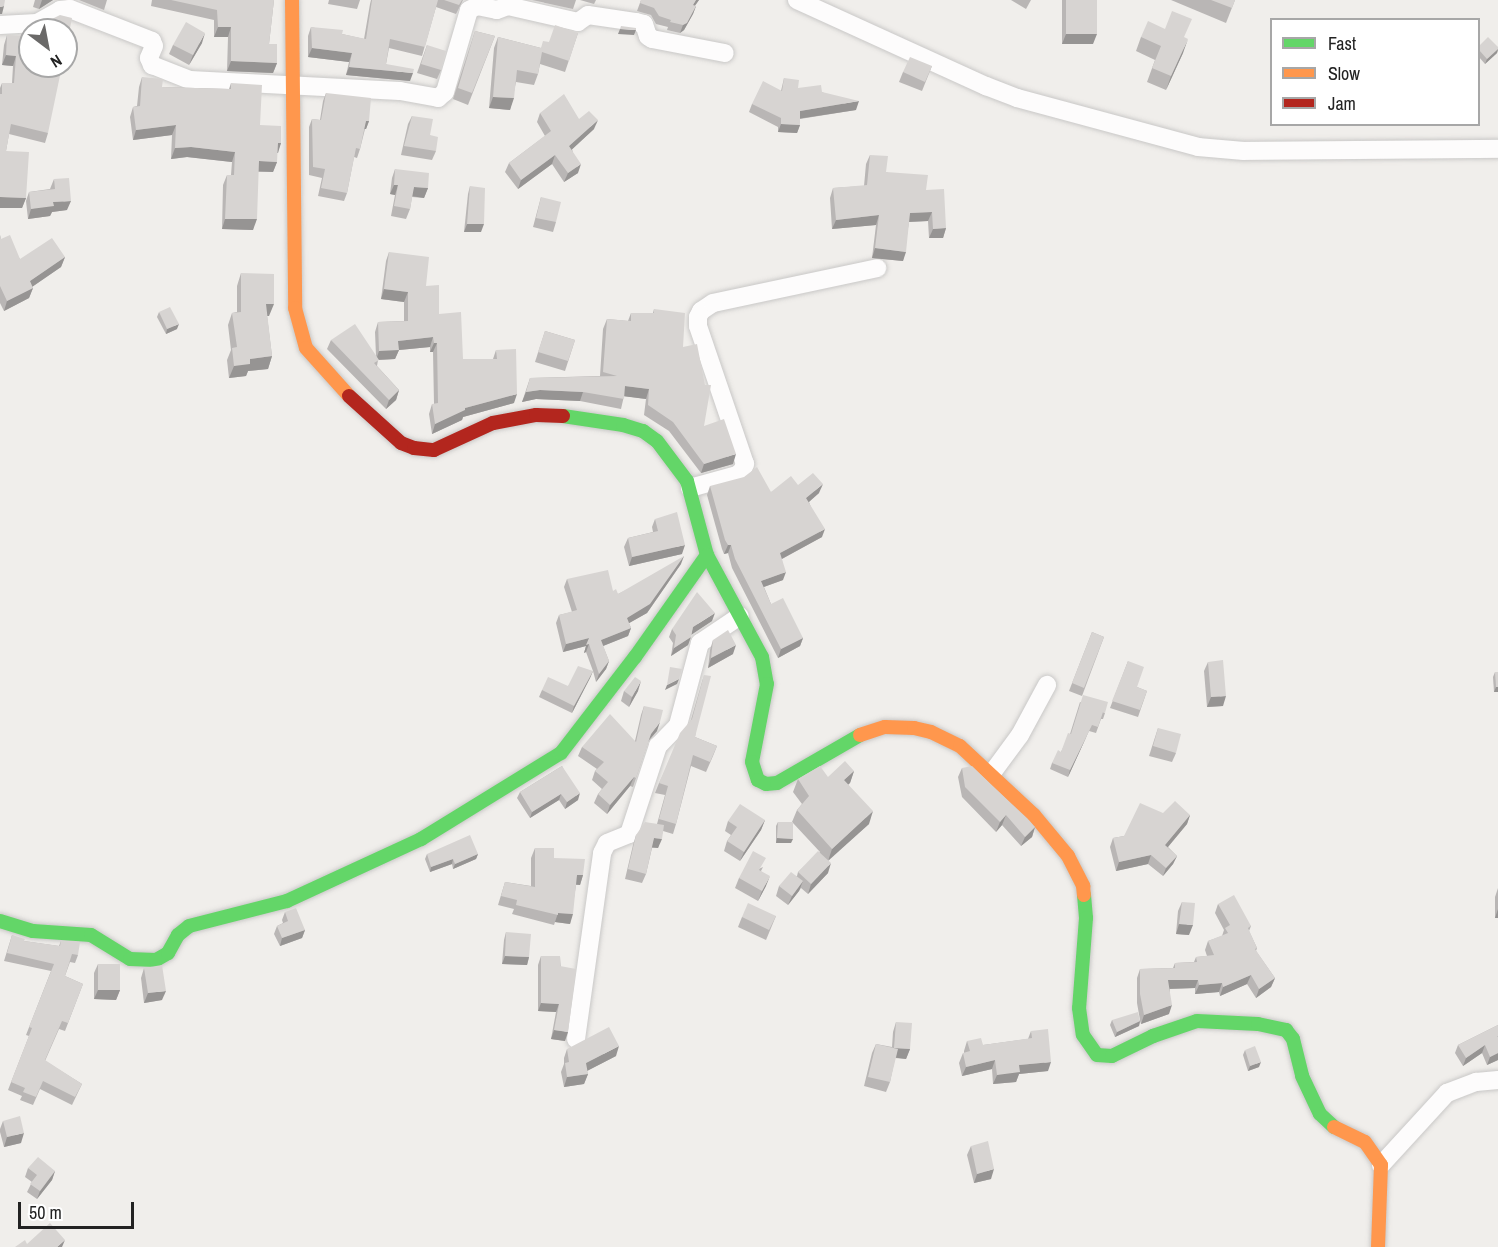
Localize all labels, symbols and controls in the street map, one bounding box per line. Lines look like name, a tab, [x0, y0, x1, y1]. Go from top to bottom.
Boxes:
north arrow	[18, 18, 78, 78]
legend	[1270, 18, 1480, 126]
text: Fast	[1328, 31, 1356, 56]
text: N	[47, 50, 66, 73]
text: Slow	[1328, 61, 1360, 86]
text: Jam	[1328, 91, 1356, 116]
scale bar	[21, 1190, 136, 1228]
text: 50 m	[29, 1200, 62, 1225]

